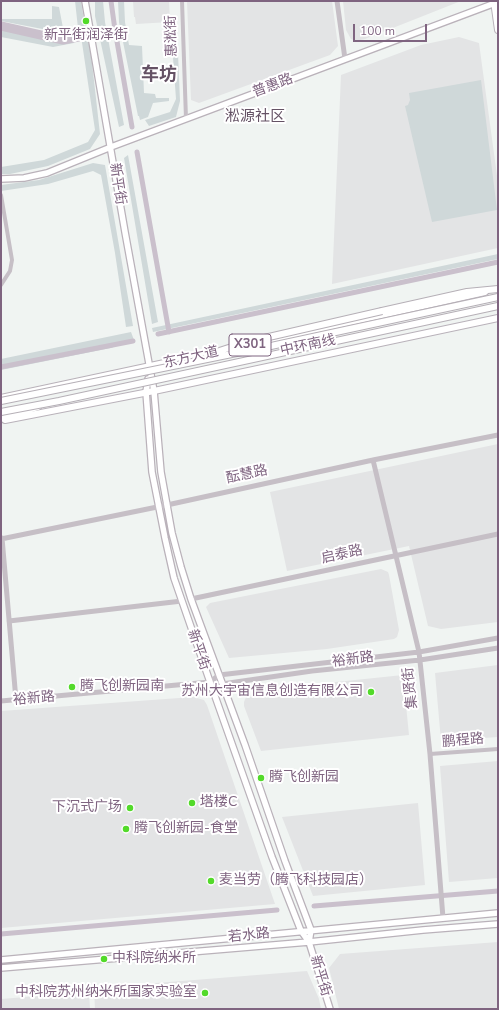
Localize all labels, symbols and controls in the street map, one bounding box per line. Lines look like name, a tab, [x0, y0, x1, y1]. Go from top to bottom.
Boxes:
street label: 惠淞街	[163, 15, 181, 57]
marker: 新平街润泽街	[81, 16, 91, 26]
scale bar	[355, 16, 429, 42]
text: 100 m	[360, 23, 395, 39]
place label: 新平街润泽街	[44, 28, 128, 44]
district label: 车坊	[141, 65, 177, 87]
street label: 普惠路	[250, 71, 296, 101]
district label: 淞源社区	[225, 108, 285, 126]
street label: 新平街	[105, 162, 129, 206]
street label: 中环南线	[279, 332, 337, 360]
road number: X301	[229, 334, 271, 356]
street label: 东方大道	[162, 344, 220, 372]
street label: 酝慧路	[225, 462, 269, 488]
street label: 启泰路	[320, 542, 364, 568]
street label: 新平街	[183, 627, 213, 673]
street label: 裕新路	[331, 649, 375, 671]
street label: 集贤街	[400, 666, 422, 710]
place label: 腾飞创新园南	[80, 679, 164, 695]
marker: 腾飞创新园南	[67, 682, 77, 692]
place label: 苏州大宇宙信息创造有限公司	[181, 684, 363, 700]
marker: 苏州大宇宙信息创造有限公司	[366, 687, 376, 697]
street label: 裕新路	[12, 689, 56, 709]
street label: 鹏程路	[441, 731, 485, 751]
place label: 腾飞创新园	[269, 770, 339, 786]
marker: 腾飞创新园	[256, 773, 266, 783]
place label: 塔楼C	[200, 795, 237, 811]
marker: 塔楼C	[187, 798, 197, 808]
place label: 下沉式广场	[52, 800, 122, 816]
marker: 下沉式广场	[125, 803, 135, 813]
place label: 腾飞创新园-食堂	[134, 821, 238, 837]
marker: 腾飞创新园-食堂	[121, 824, 131, 834]
place label: 麦当劳（腾飞科技园店）	[219, 873, 373, 889]
marker: 麦当劳（腾飞科技园店）	[206, 876, 216, 886]
street label: 若水路	[227, 925, 271, 947]
place label: 中科院纳米所	[112, 951, 196, 967]
street label: 新平街	[306, 953, 334, 999]
marker: 中科院纳米所	[99, 954, 109, 964]
place label: 中科院苏州纳米所国家实验室	[15, 985, 197, 1001]
marker: 中科院苏州纳米所国家实验室	[200, 988, 210, 998]

